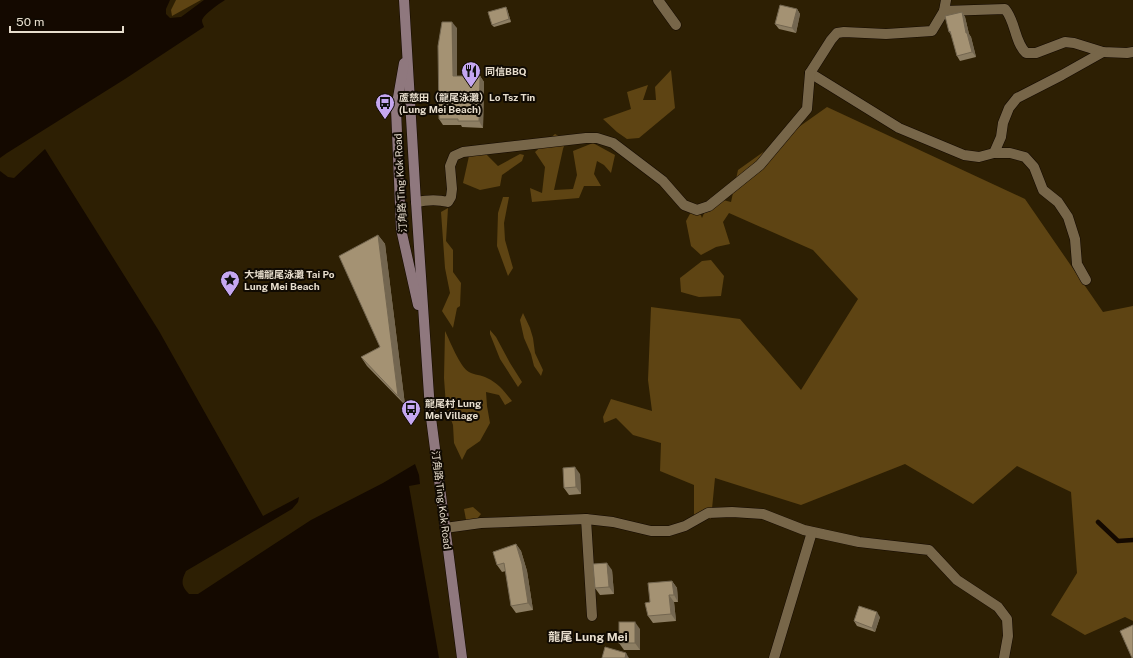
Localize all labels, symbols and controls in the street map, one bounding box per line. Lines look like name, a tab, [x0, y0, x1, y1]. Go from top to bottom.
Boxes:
scale bar	[10, 8, 123, 34]
text: 50 m	[16, 15, 44, 29]
restaurant icon: 同信BBQ	[460, 60, 482, 88]
place label: 同信BBQ	[485, 65, 527, 77]
place label: 蘆慈田（龍尾泳灘）Lo Tsz Tin (Lung Mei Beach)	[399, 91, 535, 115]
bus stop icon: 蘆慈田（龍尾泳灘）Lo Tsz Tin (Lung Mei Beach)	[374, 92, 396, 120]
street label: 汀角路 Ting Kok Road	[391, 133, 409, 233]
place label: 大埔龍尾泳灘 Tai Po Lung Mei Beach	[244, 268, 335, 292]
place icon: 大埔龍尾泳灘 Tai Po Lung Mei Beach	[219, 269, 241, 297]
place label: 龍尾村 Lung Mei Village	[425, 397, 482, 421]
bus stop icon: 龍尾村 Lung Mei Village	[400, 398, 422, 426]
street label: 汀角路 Ting Kok Road	[430, 450, 454, 550]
district label: 龍尾 Lung Mei	[548, 630, 628, 644]

